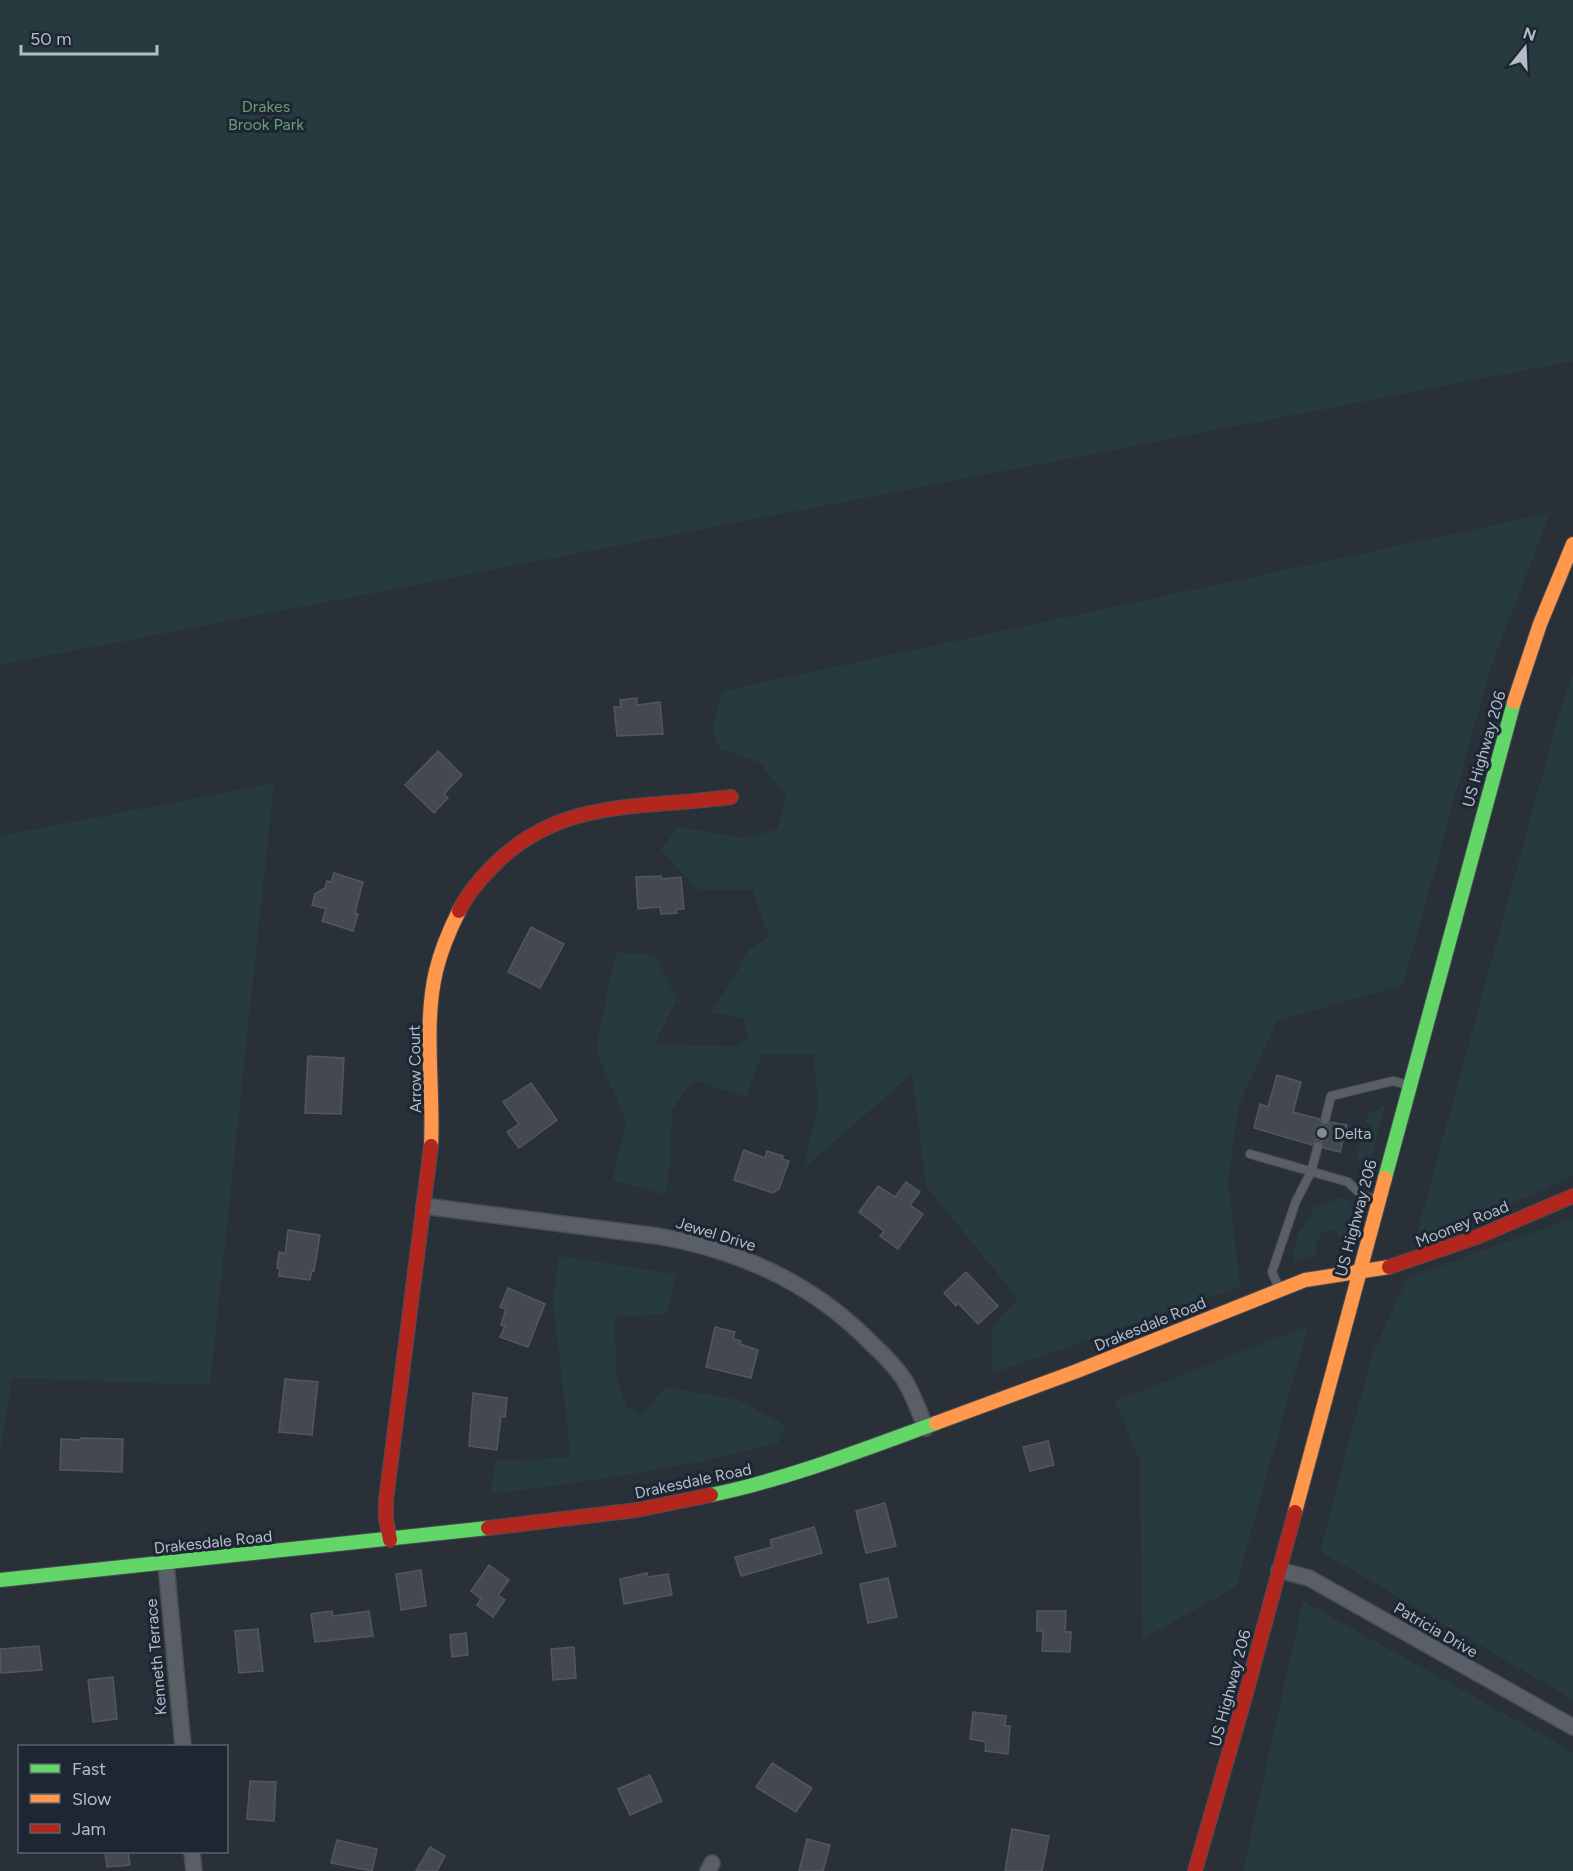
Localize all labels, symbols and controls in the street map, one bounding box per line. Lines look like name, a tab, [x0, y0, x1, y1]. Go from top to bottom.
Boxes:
scale bar	[21, 18, 158, 56]
north arrow	[1495, 18, 1555, 78]
text: N	[1521, 23, 1538, 45]
text: 50 m	[30, 28, 72, 50]
park label: Drakes Brook Park	[228, 97, 304, 134]
street label: US Highway 206	[1458, 689, 1510, 809]
street label: Arrow Court	[405, 1025, 425, 1113]
place label: Delta	[1334, 1124, 1371, 1143]
marker: Delta	[1315, 1126, 1329, 1140]
street label: US Highway 206	[1331, 1158, 1381, 1278]
street label: Mooney Road	[1413, 1197, 1511, 1251]
street label: Jewel Drive	[674, 1213, 758, 1255]
street label: Drakesdale Road	[1091, 1293, 1209, 1355]
street label: Drakesdale Road	[633, 1459, 753, 1503]
street label: Drakesdale Road	[153, 1526, 273, 1558]
street label: Kenneth Terrace	[141, 1598, 171, 1716]
street label: Patricia Drive	[1391, 1598, 1482, 1662]
street label: US Highway 206	[1205, 1628, 1255, 1748]
legend	[18, 1745, 228, 1853]
text: Fast	[72, 1758, 106, 1780]
text: Slow	[72, 1788, 111, 1810]
text: Jam	[72, 1818, 106, 1840]

